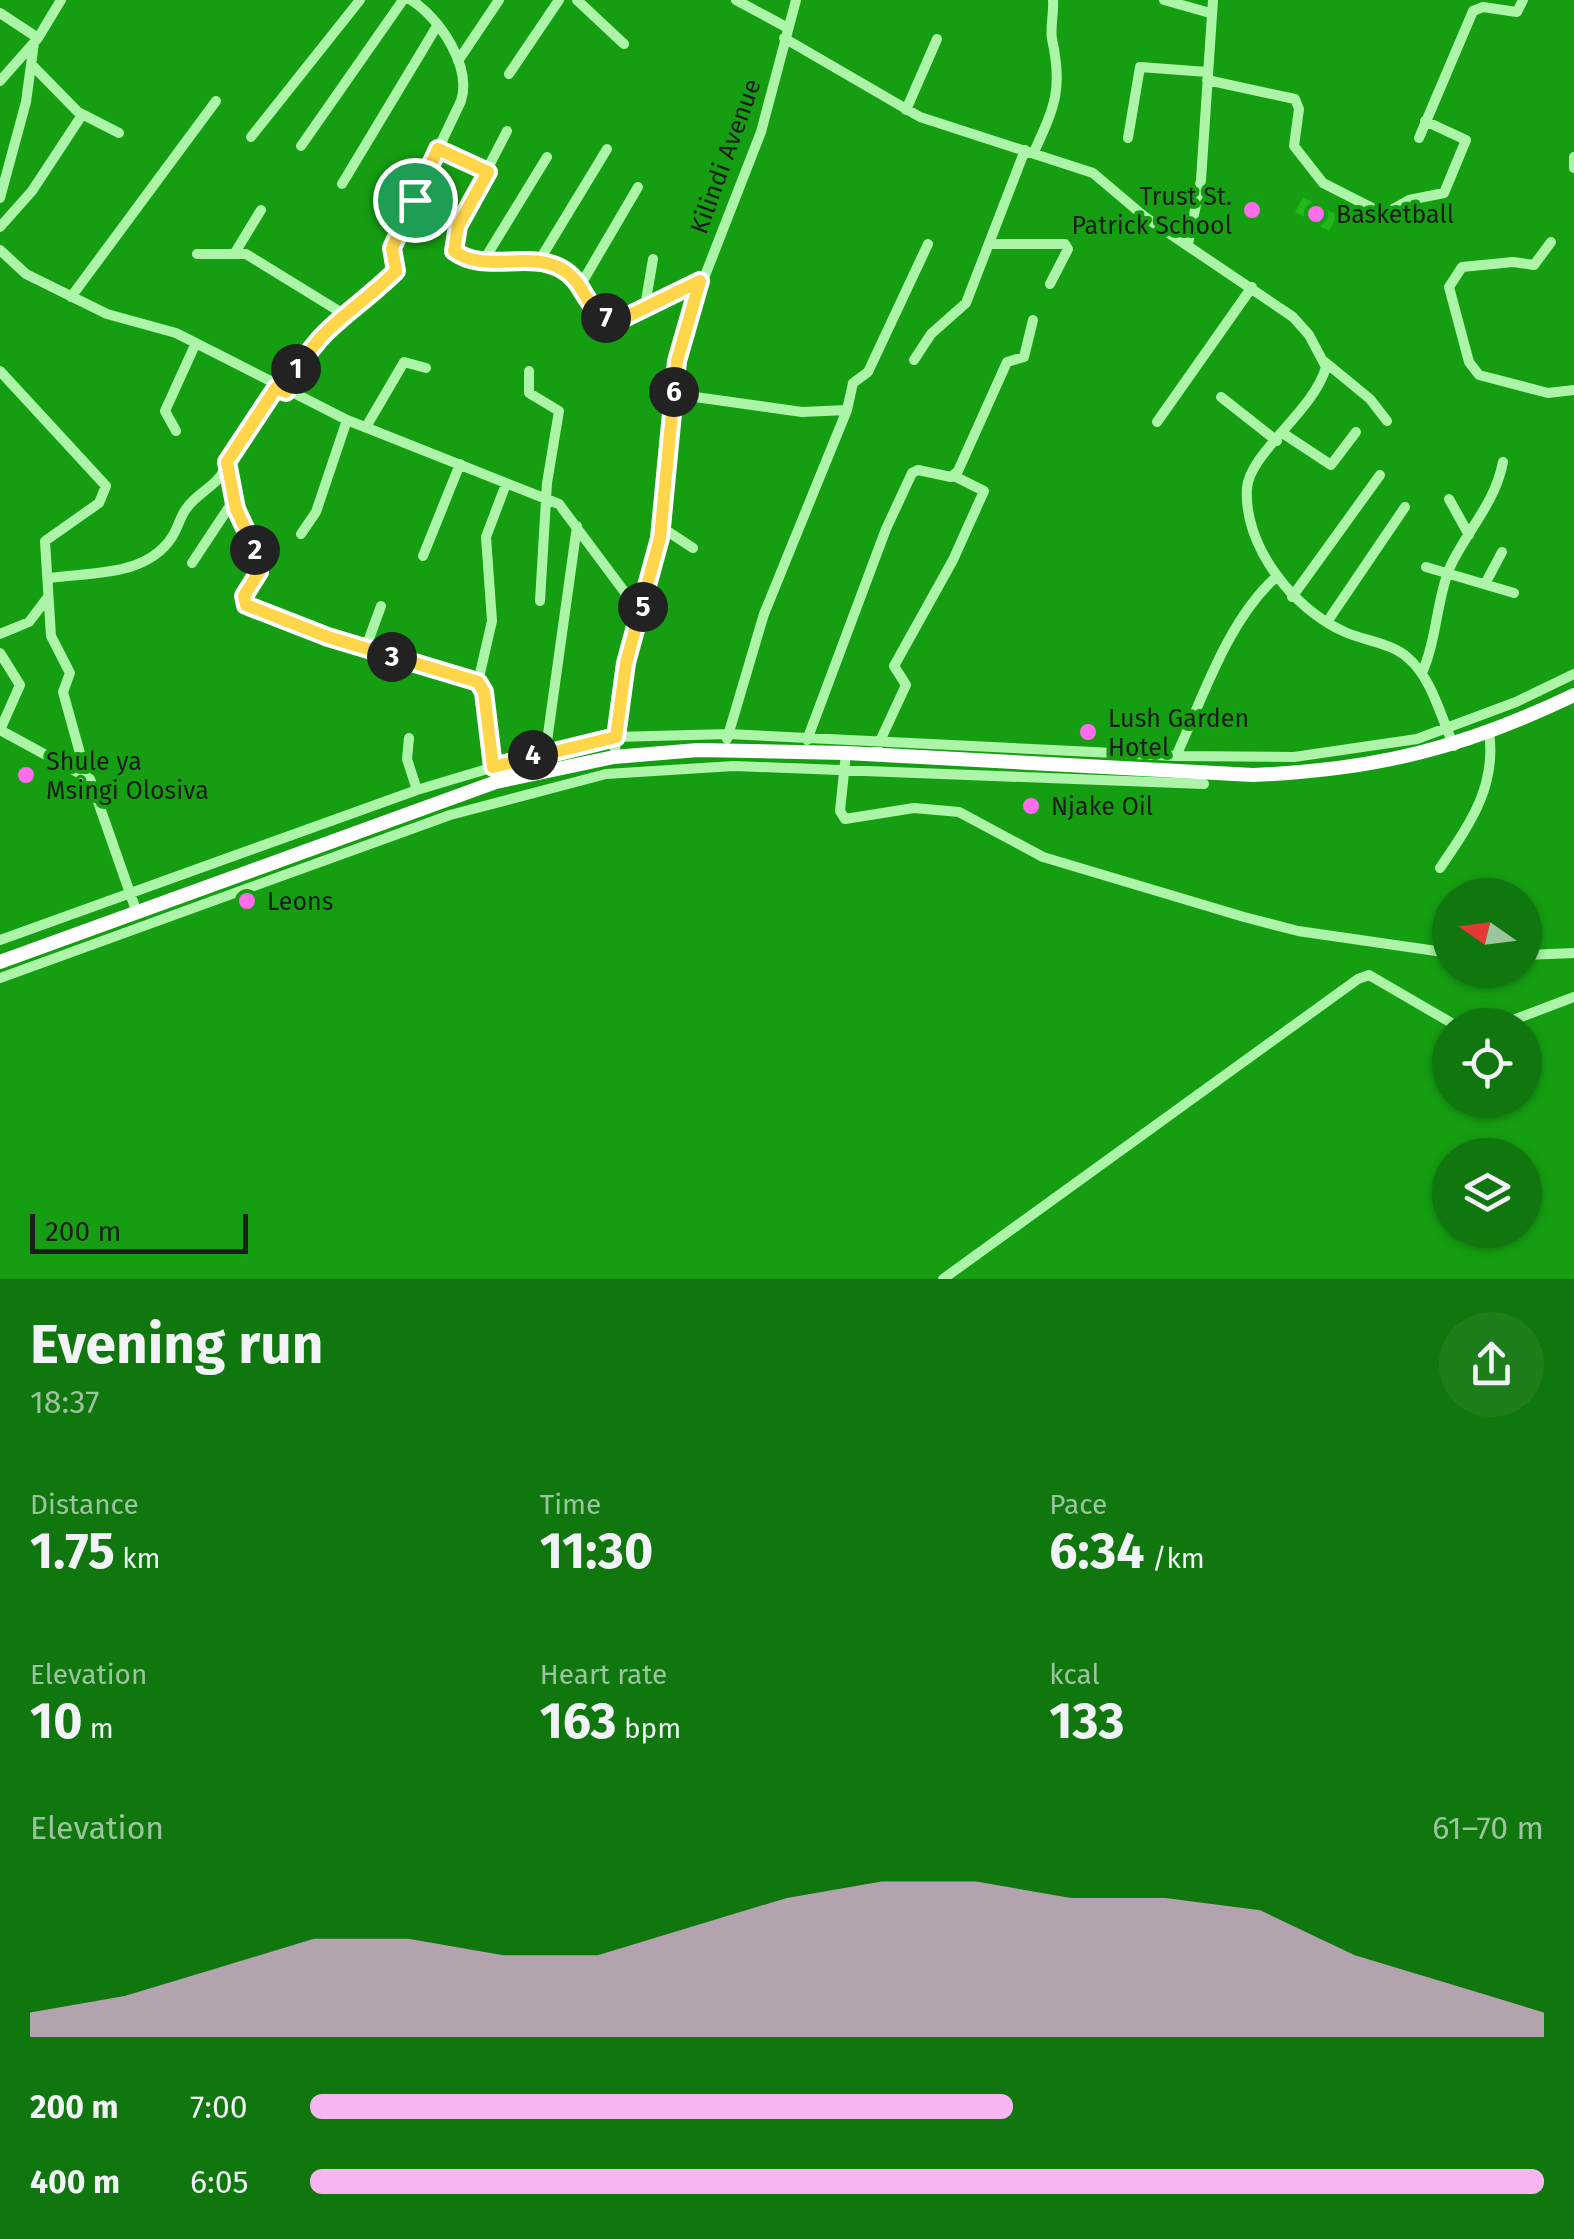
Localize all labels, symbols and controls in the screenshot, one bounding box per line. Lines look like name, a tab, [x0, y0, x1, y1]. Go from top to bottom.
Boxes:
street label: Kilindi Avenue	[684, 75, 768, 238]
pin	[373, 158, 458, 243]
icon: arrive	[388, 173, 443, 228]
place label: Trust St. Patrick School	[1071, 182, 1232, 241]
marker: Trust St. Patrick School	[1241, 199, 1263, 221]
place label: Basketball	[1336, 200, 1454, 230]
marker: Basketball	[1305, 203, 1327, 225]
pin: 7	[581, 293, 631, 343]
text: 7	[599, 301, 613, 334]
pin: 1	[271, 344, 321, 394]
text: 1	[290, 352, 303, 385]
pin: 6	[649, 367, 699, 417]
text: 6	[666, 375, 682, 408]
pin: 2	[230, 525, 280, 575]
text: 2	[248, 533, 262, 566]
pin: 5	[618, 582, 668, 632]
text: 5	[635, 590, 651, 623]
pin: 3	[367, 632, 417, 682]
text: 3	[385, 640, 399, 673]
place label: Lush Garden Hotel	[1108, 704, 1249, 763]
marker: Lush Garden Hotel	[1077, 721, 1099, 743]
pin: 4	[508, 730, 558, 780]
text: 4	[525, 738, 541, 771]
place label: Shule ya Msingi Olosiva	[46, 747, 209, 806]
marker: Shule ya Msingi Olosiva	[15, 764, 37, 786]
place label: Njake Oil	[1051, 792, 1153, 822]
marker: Njake Oil	[1020, 795, 1042, 817]
north arrow	[1432, 878, 1542, 988]
map controls	[1432, 878, 1542, 1248]
place label: Leons	[267, 887, 333, 917]
marker: Leons	[236, 890, 258, 912]
button: locate	[1432, 1008, 1542, 1118]
button: layers	[1432, 1138, 1542, 1248]
scale bar	[30, 1209, 248, 1254]
text: 200 m	[45, 1215, 122, 1248]
text: Evening run	[30, 1312, 324, 1378]
button: share	[1439, 1312, 1544, 1417]
text: 18:37	[30, 1383, 99, 1421]
text: Distance	[30, 1488, 139, 1521]
text: Time	[540, 1488, 601, 1521]
text: Pace	[1049, 1488, 1107, 1521]
text: 1.75	[30, 1521, 115, 1581]
text: 11:30	[540, 1521, 653, 1581]
text: 6:34	[1049, 1521, 1144, 1581]
text: km	[115, 1542, 161, 1575]
text: /km	[1144, 1542, 1205, 1575]
text: Elevation	[30, 1658, 147, 1691]
text: Heart rate	[540, 1658, 667, 1691]
text: kcal	[1049, 1658, 1100, 1691]
text: 10	[30, 1691, 82, 1751]
text: 163	[540, 1691, 617, 1751]
text: 133	[1049, 1691, 1125, 1751]
text: m	[82, 1712, 114, 1745]
text: bpm	[617, 1712, 681, 1745]
text: Elevation	[30, 1809, 164, 1847]
text: 61–70 m	[1432, 1809, 1544, 1847]
text: 200 m	[30, 2088, 119, 2126]
text: 7:00	[190, 2088, 248, 2126]
text: 400 m	[30, 2163, 120, 2201]
text: 6:05	[190, 2163, 249, 2201]

